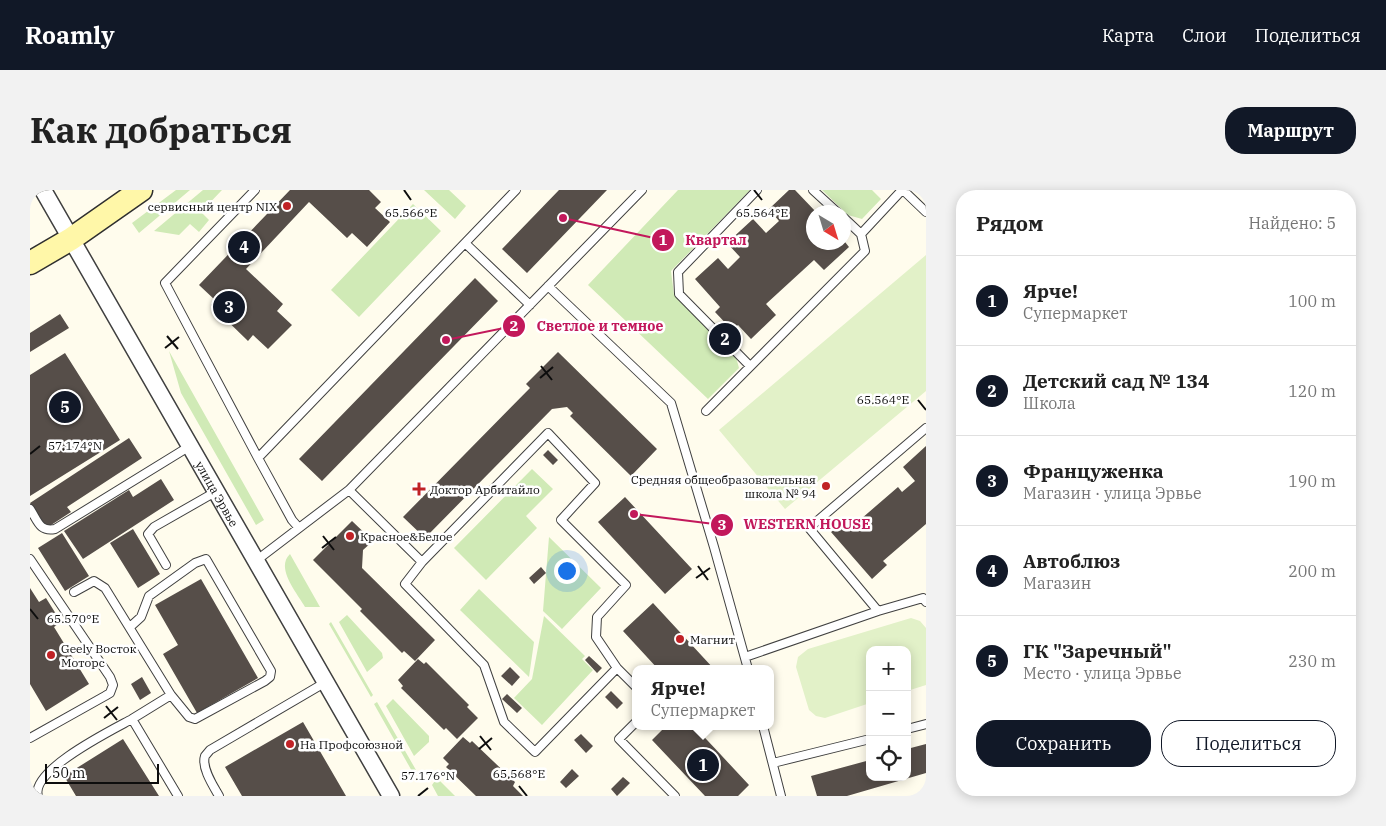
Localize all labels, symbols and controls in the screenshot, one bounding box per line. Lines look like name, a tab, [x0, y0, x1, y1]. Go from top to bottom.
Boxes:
text: Roamly	[25, 19, 115, 51]
text: Карта	[1102, 24, 1154, 47]
text: Слои	[1182, 24, 1227, 47]
text: Поделиться	[1255, 24, 1361, 47]
text: Как добраться	[30, 107, 292, 153]
button: Маршрут	[1225, 107, 1356, 154]
place label: сервисный центр NIX	[148, 199, 277, 214]
marker: сервисный центр NIX	[281, 200, 293, 212]
text: 65.566°E	[385, 205, 437, 220]
text: 65.564°E	[736, 205, 788, 220]
north arrow	[806, 205, 851, 250]
text: Рядом	[976, 209, 1044, 237]
text: Найдено: 5	[1248, 213, 1336, 233]
callout: Квартал	[651, 225, 757, 254]
pin: 4	[228, 228, 260, 266]
text: 1	[658, 230, 668, 249]
text: Квартал	[685, 231, 747, 249]
text: Ярче!	[1023, 279, 1078, 303]
pin: 3	[213, 288, 245, 326]
text: 1	[987, 291, 997, 311]
text: 100 m	[1288, 291, 1336, 311]
text: Супермаркет	[1023, 303, 1128, 323]
callout: Светлое и темное	[501, 311, 674, 340]
text: 2	[509, 316, 519, 335]
text: Светлое и темное	[536, 317, 664, 335]
pin: 2	[709, 320, 741, 358]
text: Детский сад № 134	[1023, 369, 1209, 393]
text: 2	[987, 381, 997, 401]
text: 120 m	[1288, 381, 1336, 401]
pin: 5	[49, 388, 81, 426]
text: 65.564°E	[857, 392, 909, 407]
text: Школа	[1023, 393, 1076, 413]
text: 57.174°N	[48, 438, 102, 453]
street label: улица Эрвье	[193, 458, 242, 529]
text: Француженка	[1023, 459, 1164, 483]
text: 3	[987, 471, 997, 491]
text: 190 m	[1288, 471, 1336, 491]
place label: Средняя общеобразовательная школа № 94	[631, 472, 816, 501]
marker: Средняя общеобразовательная школа № 94	[820, 480, 832, 492]
marker: Доктор Арбитайло	[412, 482, 426, 496]
place label: Доктор Арбитайло	[430, 482, 540, 497]
text: Магазин · улица Эрвье	[1023, 483, 1202, 503]
callout: WESTERN HOUSE	[709, 510, 881, 539]
text: 3	[717, 515, 727, 534]
text: WESTERN HOUSE	[744, 515, 870, 533]
place label: Красное&Белое	[360, 529, 453, 544]
marker: Красное&Белое	[344, 530, 356, 542]
text: Автоблюз	[1023, 549, 1120, 573]
your location	[554, 558, 580, 584]
text: 4	[987, 561, 997, 581]
text: 200 m	[1288, 561, 1336, 581]
text: Магазин	[1023, 573, 1091, 593]
text: 65.570°E	[47, 611, 99, 626]
place label: Магнит	[690, 632, 735, 647]
marker: Магнит	[674, 633, 686, 645]
text: ГК "Заречный"	[1023, 639, 1172, 663]
place label: Geely Восток Моторс	[61, 641, 136, 670]
map controls	[866, 646, 911, 781]
button: +	[866, 646, 911, 691]
marker: Geely Восток Моторс	[45, 649, 57, 661]
text: 5	[987, 651, 997, 671]
text: 230 m	[1288, 651, 1336, 671]
text: Место · улица Эрвье	[1023, 663, 1181, 683]
popup	[632, 665, 774, 730]
text: Ярче!	[651, 676, 706, 700]
button: −	[866, 691, 911, 736]
text: Супермаркет	[651, 700, 755, 720]
button: Сохранить	[976, 720, 1151, 767]
button: Поделиться	[1161, 720, 1336, 767]
button: locate	[866, 736, 911, 781]
place label: На Профсоюзной	[300, 737, 403, 752]
marker: На Профсоюзной	[284, 738, 296, 750]
pin: 1	[687, 746, 719, 784]
scale bar	[45, 761, 159, 784]
text: 50 m	[52, 764, 85, 782]
text: 65.568°E	[493, 766, 545, 781]
text: 57.176°N	[401, 768, 455, 783]

